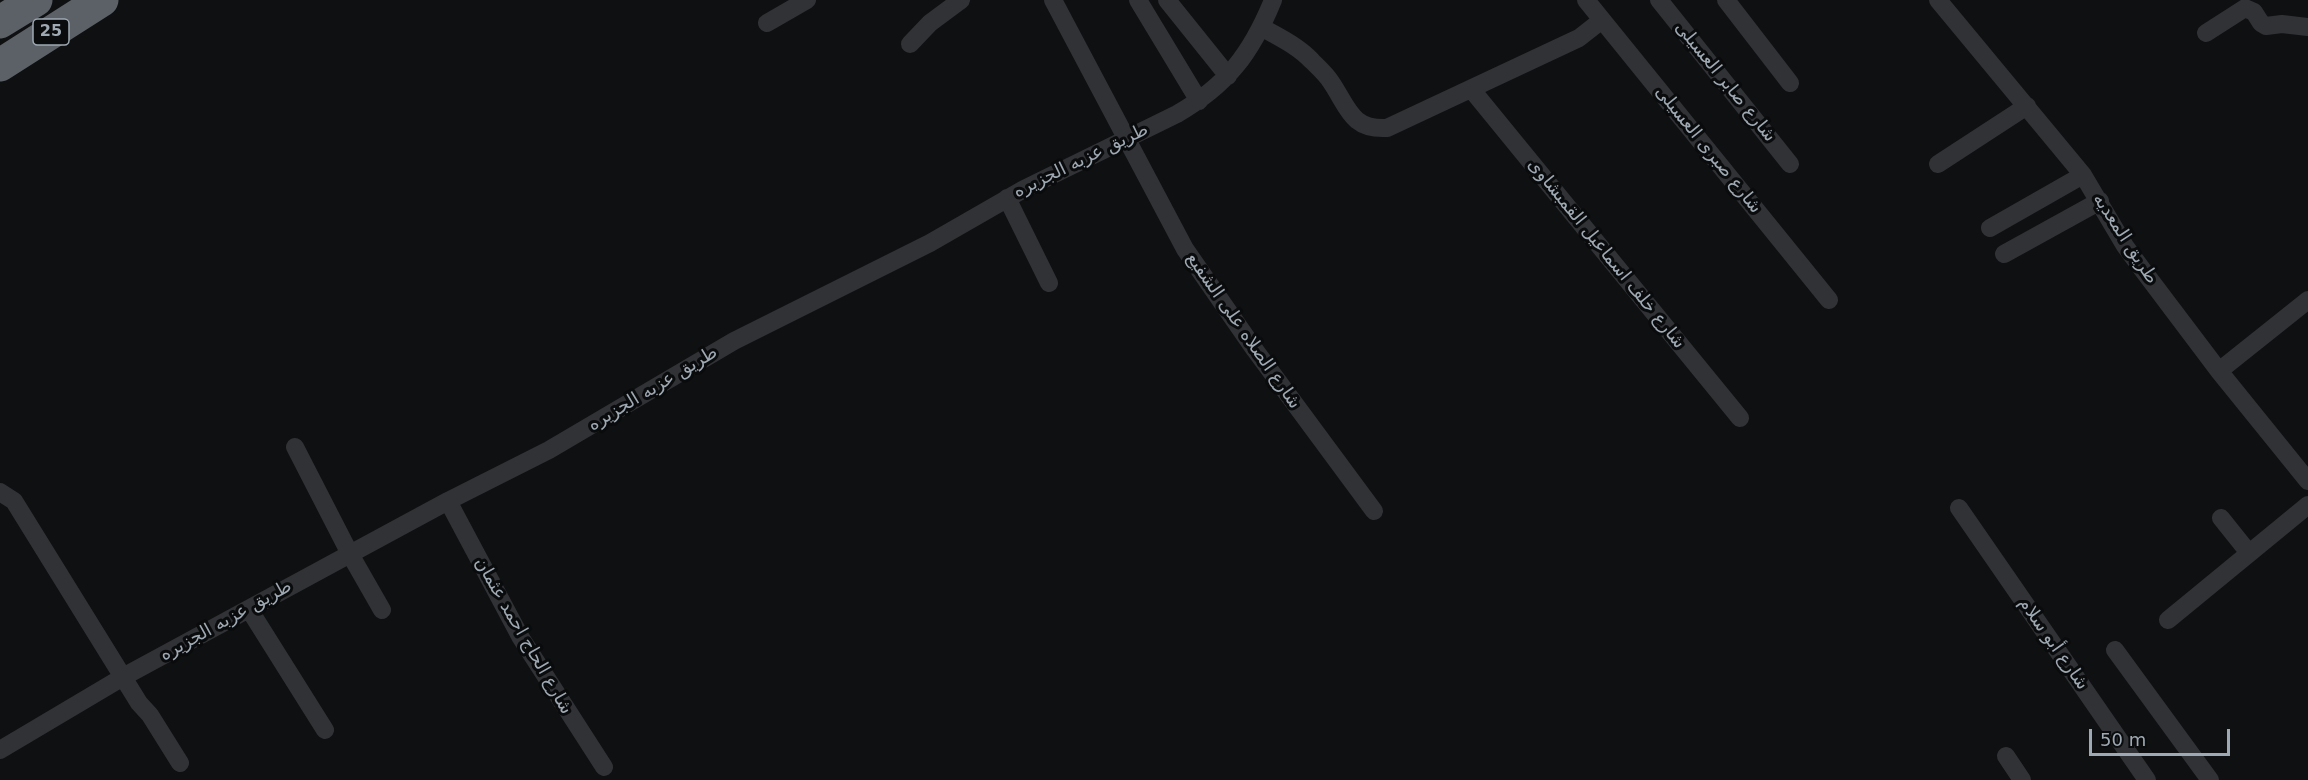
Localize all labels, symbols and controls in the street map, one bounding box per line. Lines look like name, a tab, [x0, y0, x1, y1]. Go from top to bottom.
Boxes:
street label: شارع صابر العسيلى	[1670, 17, 1780, 147]
road number: 25	[33, 19, 69, 45]
street label: شارع صبرى العسيلى	[1650, 82, 1766, 218]
street label: طريق عزبه الجزيره	[1010, 119, 1152, 203]
street label: شارع خلف اسماعيل القمبشاوى	[1523, 155, 1689, 353]
street label: طريق المعديه	[2088, 190, 2162, 288]
street label: شارع الصلاه على الشفيع	[1181, 249, 1305, 413]
street label: طريق عزبه الجزيره	[584, 342, 722, 436]
street label: شارع الحاج احمد عثمان	[469, 554, 577, 718]
street label: طريق عزبه الجزيره	[156, 576, 296, 666]
street label: شارع أبو سلام	[2013, 594, 2093, 694]
scale bar	[2092, 717, 2233, 755]
text: 50 m	[2100, 729, 2146, 750]

